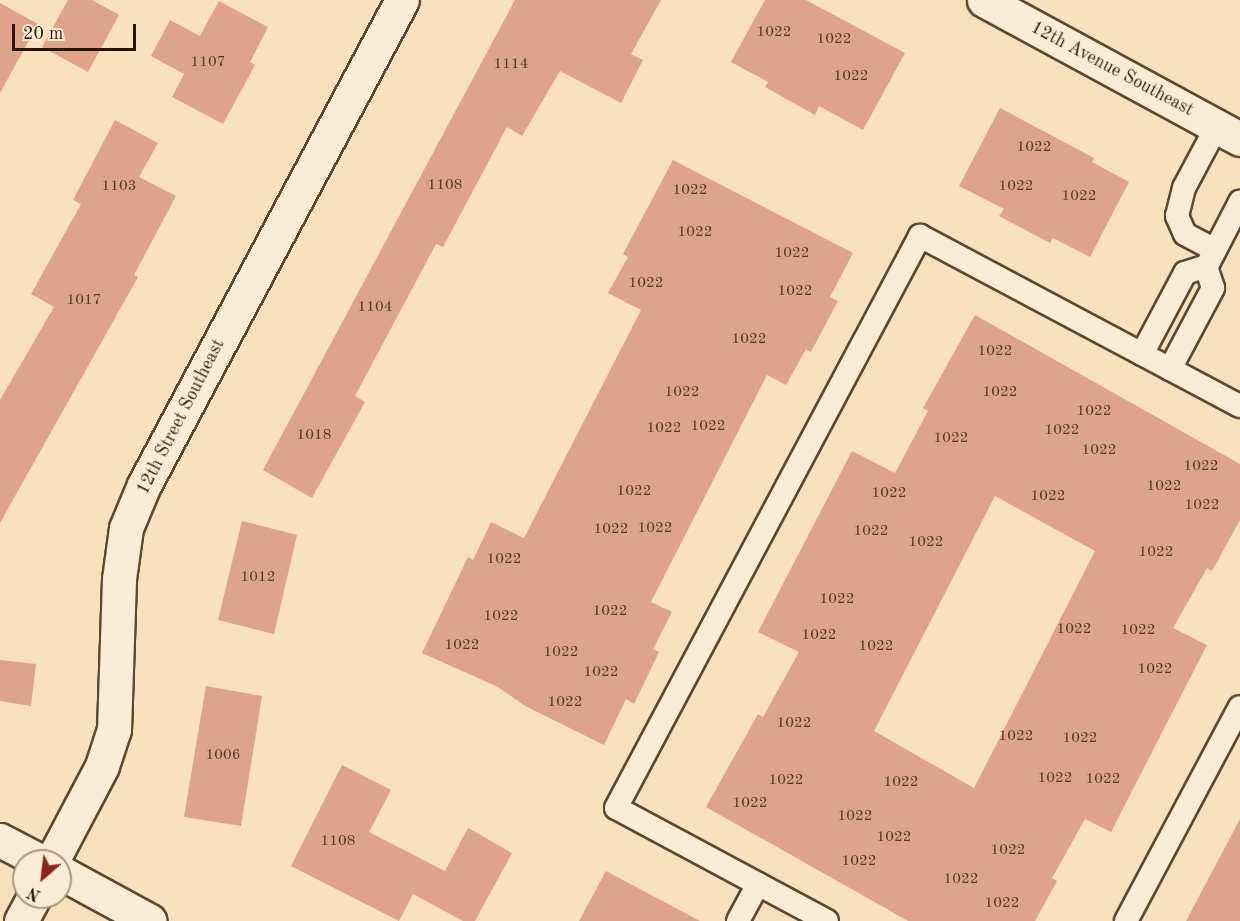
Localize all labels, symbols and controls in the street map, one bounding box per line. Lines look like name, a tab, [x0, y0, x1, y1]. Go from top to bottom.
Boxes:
scale bar	[15, 12, 140, 50]
street label: 12th Avenue Southeast	[1027, 17, 1197, 121]
house number: 1022	[757, 24, 791, 42]
text: 20 m	[23, 25, 63, 43]
house number: 1022	[817, 31, 851, 49]
house number: 1107	[191, 54, 225, 72]
house number: 1114	[494, 56, 528, 74]
house number: 1022	[834, 68, 868, 86]
house number: 1022	[1017, 139, 1051, 157]
house number: 1108	[428, 177, 462, 195]
house number: 1103	[102, 178, 136, 196]
house number: 1022	[999, 178, 1033, 196]
house number: 1022	[673, 182, 707, 200]
house number: 1022	[1062, 188, 1096, 206]
house number: 1022	[678, 224, 712, 242]
house number: 1022	[775, 245, 809, 263]
house number: 1022	[629, 275, 663, 293]
house number: 1022	[778, 283, 812, 301]
house number: 1017	[67, 292, 101, 310]
house number: 1104	[358, 299, 392, 317]
house number: 1022	[732, 331, 766, 349]
street label: 12th Street Southeast	[132, 336, 230, 498]
house number: 1022	[978, 343, 1012, 361]
house number: 1022	[665, 384, 699, 402]
house number: 1022	[983, 384, 1017, 402]
house number: 1022	[1077, 403, 1111, 421]
house number: 1022	[691, 418, 725, 436]
house number: 1022	[647, 420, 681, 438]
house number: 1022	[1045, 422, 1079, 440]
house number: 1018	[297, 427, 331, 445]
house number: 1022	[934, 430, 968, 448]
house number: 1022	[1082, 442, 1116, 460]
house number: 1022	[1184, 458, 1218, 476]
house number: 1022	[1147, 478, 1181, 496]
house number: 1022	[617, 483, 651, 501]
house number: 1022	[872, 485, 906, 503]
house number: 1022	[1031, 488, 1065, 506]
house number: 1022	[1185, 497, 1219, 515]
house number: 1022	[638, 520, 672, 538]
house number: 1022	[594, 521, 628, 539]
house number: 1022	[854, 523, 888, 541]
house number: 1022	[909, 534, 943, 552]
house number: 1022	[1139, 544, 1173, 562]
house number: 1022	[487, 551, 521, 569]
house number: 1012	[241, 569, 275, 587]
house number: 1022	[820, 591, 854, 609]
house number: 1022	[593, 603, 627, 621]
house number: 1022	[484, 608, 518, 626]
house number: 1022	[1057, 621, 1091, 639]
house number: 1022	[1121, 622, 1155, 640]
house number: 1022	[802, 627, 836, 645]
house number: 1022	[445, 637, 479, 655]
house number: 1022	[859, 638, 893, 656]
house number: 1022	[544, 644, 578, 662]
house number: 1022	[1138, 661, 1172, 679]
house number: 1022	[584, 664, 618, 682]
house number: 1022	[548, 694, 582, 712]
house number: 1022	[777, 715, 811, 733]
house number: 1022	[999, 728, 1033, 746]
house number: 1022	[1063, 730, 1097, 748]
house number: 1006	[206, 747, 240, 765]
house number: 1022	[1038, 770, 1072, 788]
house number: 1022	[1086, 771, 1120, 789]
house number: 1022	[769, 772, 803, 790]
house number: 1022	[884, 774, 918, 792]
house number: 1022	[733, 795, 767, 813]
house number: 1022	[838, 808, 872, 826]
house number: 1022	[877, 829, 911, 847]
house number: 1108	[321, 833, 355, 851]
house number: 1022	[991, 842, 1025, 860]
north arrow	[12, 849, 72, 909]
house number: 1022	[842, 853, 876, 871]
house number: 1022	[944, 871, 978, 889]
text: N	[25, 883, 44, 903]
house number: 1022	[985, 895, 1019, 913]

